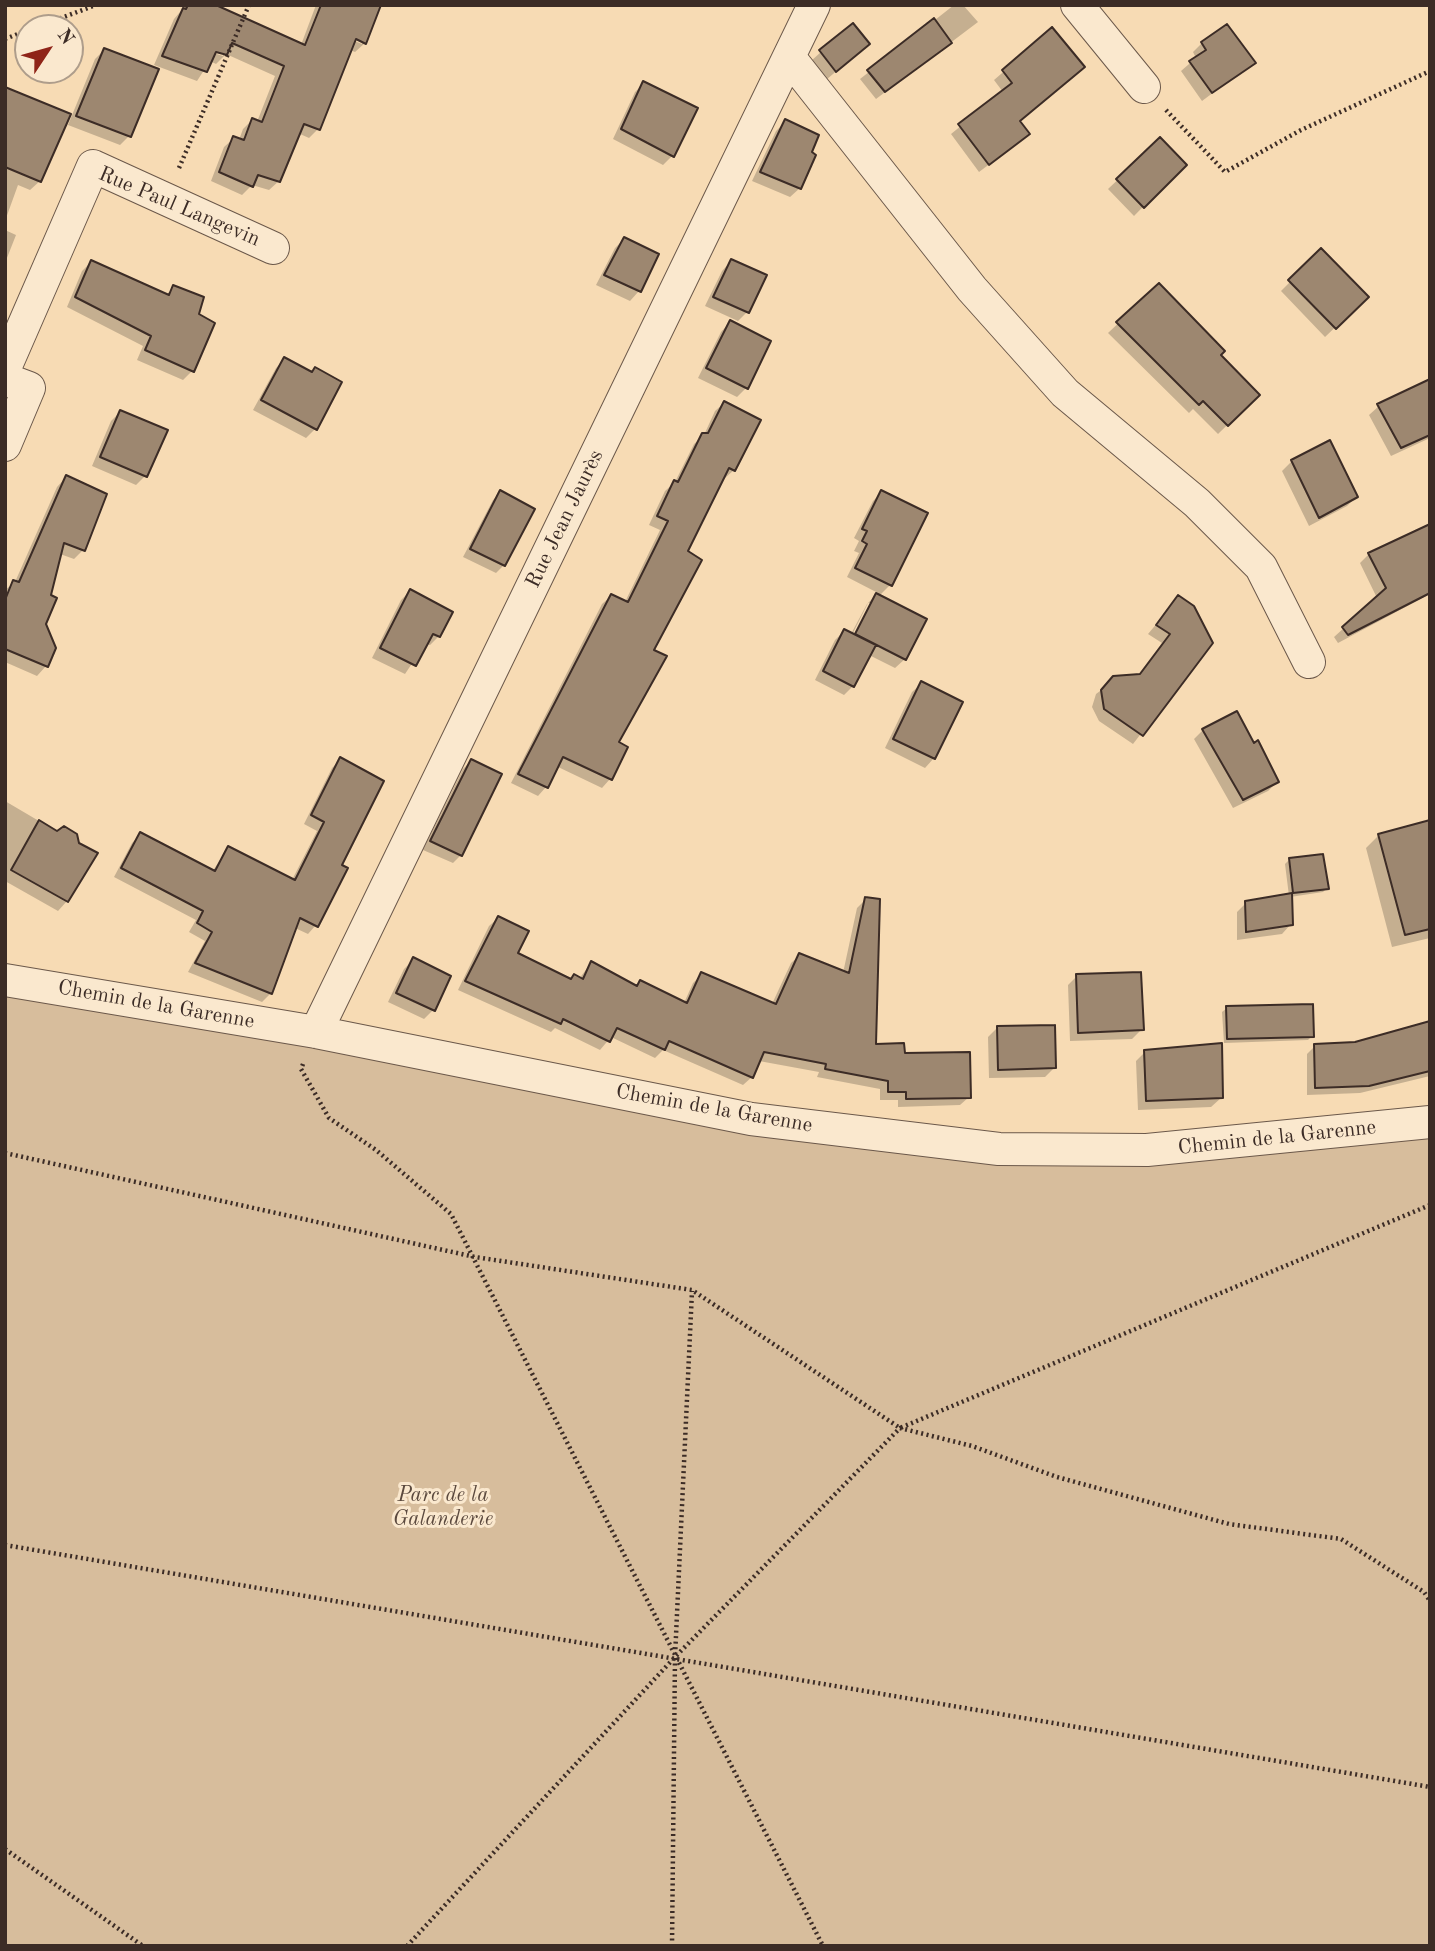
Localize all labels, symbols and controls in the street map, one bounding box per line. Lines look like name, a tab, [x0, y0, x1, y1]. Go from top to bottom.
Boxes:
north arrow	[14, 14, 84, 84]
text: N	[53, 26, 77, 49]
street label: Rue Paul Langevin	[94, 162, 264, 252]
street label: Rue Jean Jaurès	[521, 446, 609, 592]
street label: Chemin de la Garenne	[56, 975, 256, 1035]
street label: Chemin de la Garenne	[614, 1079, 814, 1139]
street label: Chemin de la Garenne	[1177, 1115, 1377, 1161]
park label: Parc de la Galanderie	[393, 1482, 493, 1532]

